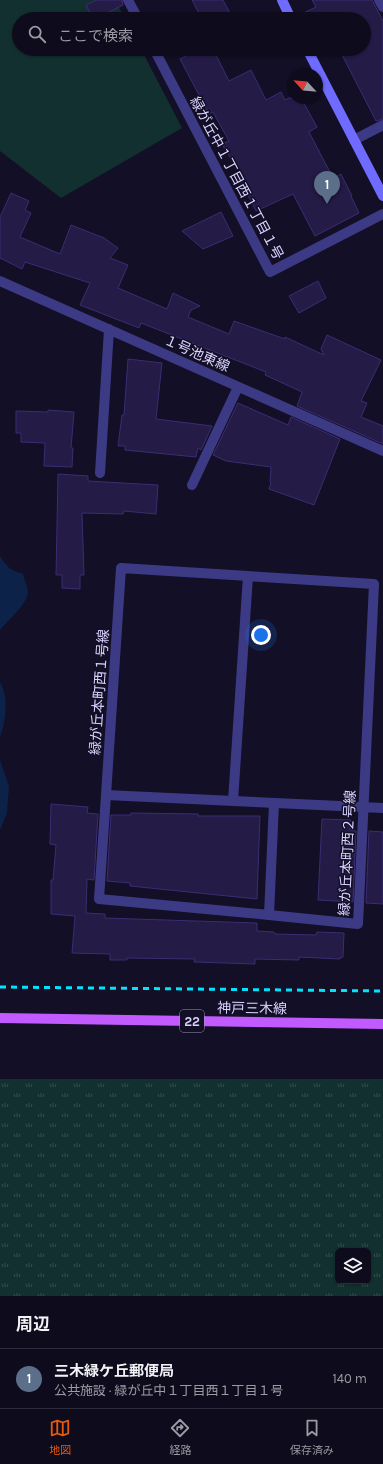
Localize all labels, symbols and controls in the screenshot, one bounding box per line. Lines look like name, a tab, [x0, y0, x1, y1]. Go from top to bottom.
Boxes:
search box	[12, 12, 371, 56]
icon: search	[26, 23, 48, 45]
text: ここで検索	[58, 27, 133, 45]
north arrow	[287, 68, 323, 104]
street label: 緑が丘中１丁目西１丁目１号	[186, 94, 287, 263]
pin: 1	[314, 171, 340, 204]
street label: １号池東線	[161, 331, 232, 375]
your location	[251, 625, 271, 645]
street label: 緑が丘本町西１号線	[87, 629, 112, 755]
street label: 緑が丘本町西２号線	[336, 790, 359, 916]
street label: 神戸三木線	[217, 999, 287, 1018]
road number: 22	[180, 1010, 204, 1032]
map controls	[335, 1248, 371, 1284]
button: layers	[335, 1248, 371, 1284]
text: 周辺	[16, 1314, 50, 1334]
text: 三木緑ケ丘郵便局	[54, 1362, 174, 1380]
text: 1	[27, 1371, 31, 1386]
text: 140 m	[332, 1371, 367, 1386]
text: 公共施設 · 緑が丘中１丁目西１丁目１号	[54, 1383, 284, 1398]
tab: 地図	[49, 1417, 71, 1457]
tab: 経路	[169, 1417, 191, 1457]
tab: 保存済み	[290, 1417, 334, 1457]

